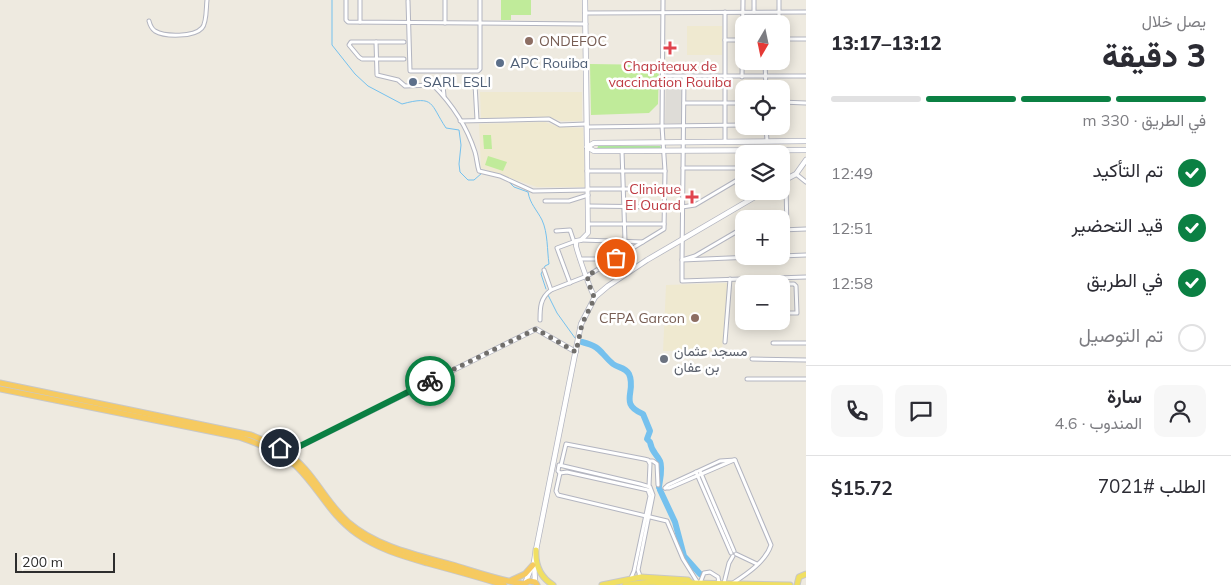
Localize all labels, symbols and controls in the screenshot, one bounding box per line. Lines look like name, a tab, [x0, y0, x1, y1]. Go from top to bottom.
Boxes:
text: يصل خلال	[1142, 11, 1206, 31]
north arrow	[735, 15, 790, 70]
map controls	[735, 15, 790, 330]
text: 13:12–13:17	[831, 31, 942, 55]
place label: ONDEFOC	[539, 32, 607, 50]
marker: ONDEFOC	[523, 35, 535, 47]
text: 3 دقيقة	[1102, 35, 1206, 75]
marker: Chapiteaux de vaccination Rouiba	[663, 41, 677, 55]
place label: APC Rouiba	[510, 54, 588, 72]
marker: APC Rouiba	[494, 57, 506, 69]
place label: Chapiteaux de vaccination Rouiba	[608, 57, 732, 91]
place label: SARL ESLI	[423, 73, 491, 91]
marker: SARL ESLI	[407, 76, 419, 88]
button: locate	[735, 80, 790, 135]
text: في الطريق · 330 m	[1082, 110, 1206, 130]
button: layers	[735, 145, 790, 200]
text: تم التأكيد	[1093, 158, 1163, 182]
icon: check	[1178, 159, 1206, 187]
text: 12:49	[831, 163, 873, 183]
place label: Clinique El Ouard	[625, 180, 681, 214]
marker: Clinique El Ouard	[685, 190, 699, 204]
button: +	[735, 210, 790, 265]
text: قيد التحضير	[1072, 213, 1163, 237]
icon: check	[1178, 214, 1206, 242]
text: 12:51	[831, 218, 873, 238]
pin	[595, 237, 637, 279]
icon: bag	[602, 244, 630, 272]
text: في الطريق	[1086, 268, 1163, 292]
icon: check	[1178, 269, 1206, 297]
text: 12:58	[831, 273, 873, 293]
button: −	[735, 275, 790, 330]
place label: CFPA Garcon	[599, 309, 685, 327]
marker: CFPA Garcon	[689, 312, 701, 324]
text: تم التوصيل	[1079, 323, 1163, 347]
place label: مسجد عثمان بن عفان	[674, 342, 747, 376]
marker: مسجد عثمان بن عفان	[658, 353, 670, 365]
courier	[405, 356, 455, 406]
icon: bike	[416, 367, 444, 395]
text: سارة	[1107, 384, 1142, 408]
button: phone	[831, 385, 883, 437]
button: chat	[895, 385, 947, 437]
button: person	[1154, 385, 1206, 437]
text: المندوب · 4.6	[1055, 413, 1142, 433]
pin	[259, 427, 301, 469]
icon: home	[266, 434, 294, 462]
text: الطلب #7021	[1098, 474, 1206, 498]
text: $15.72	[831, 476, 893, 500]
scale bar	[15, 550, 115, 573]
text: 200 m	[22, 553, 63, 571]

